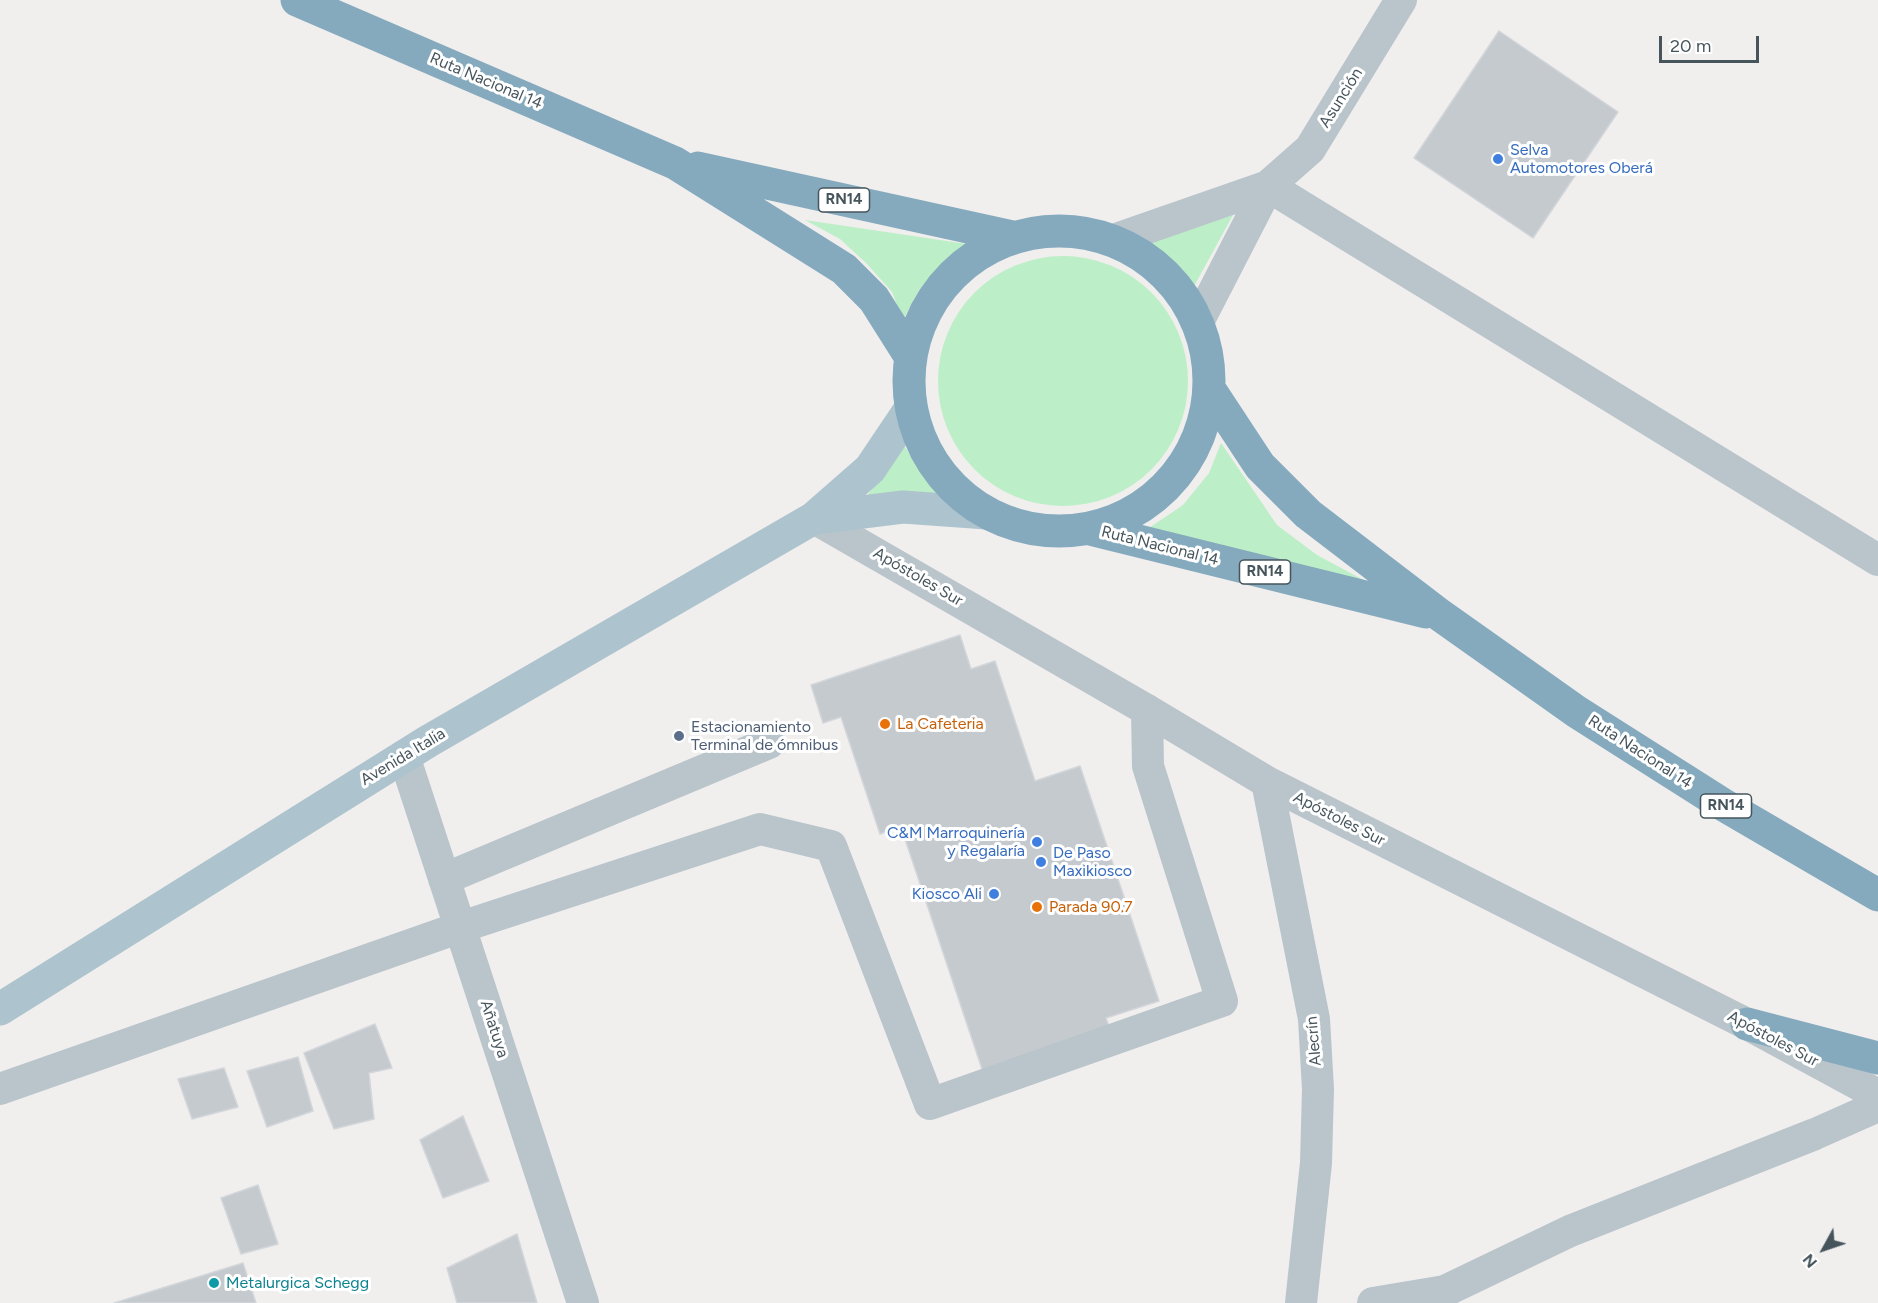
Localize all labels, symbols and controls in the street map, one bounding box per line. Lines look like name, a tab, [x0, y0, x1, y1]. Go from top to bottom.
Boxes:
scale bar	[1662, 24, 1762, 62]
text: 20 m	[1670, 35, 1711, 57]
street label: Ruta Nacional 14	[427, 49, 545, 113]
street label: Asunción	[1315, 65, 1367, 131]
place label: Selva Automotores Oberá	[1510, 140, 1653, 178]
marker: Selva Automotores Oberá	[1491, 152, 1505, 166]
road number: RN14	[818, 188, 870, 212]
street label: Ruta Nacional 14	[1099, 522, 1221, 570]
street label: Apóstoles Sur	[870, 544, 966, 610]
road number: RN14	[1240, 560, 1290, 584]
street label: Ruta Nacional 14	[1584, 711, 1696, 793]
place label: La Cafeteria	[897, 714, 984, 734]
place label: Estacionamiento Terminal de ómnibus	[691, 717, 838, 755]
marker: La Cafeteria	[878, 717, 892, 731]
street label: Avenida Italia	[357, 724, 449, 790]
marker: Estacionamiento Terminal de ómnibus	[672, 729, 686, 743]
street label: Apóstoles Sur	[1290, 788, 1388, 850]
road number: RN14	[1700, 794, 1752, 818]
place label: C&M Marroquinería y Regalaría	[887, 823, 1025, 861]
marker: C&M Marroquinería y Regalaría	[1030, 835, 1044, 849]
place label: De Paso Maxikiosco	[1053, 843, 1132, 881]
marker: De Paso Maxikiosco	[1034, 855, 1048, 869]
place label: Kiosco Ali	[912, 884, 982, 904]
marker: Kiosco Ali	[987, 887, 1001, 901]
place label: Parada 90.7	[1049, 897, 1133, 917]
marker: Parada 90.7	[1030, 900, 1044, 914]
street label: Añatuya	[476, 998, 512, 1060]
street label: Apóstoles Sur	[1724, 1007, 1822, 1071]
street label: Alecrín	[1302, 1015, 1326, 1067]
north arrow	[1794, 1219, 1854, 1279]
text: N	[1799, 1250, 1821, 1272]
place label: Metalurgica Schegg	[226, 1273, 369, 1293]
marker: Metalurgica Schegg	[207, 1276, 221, 1290]

